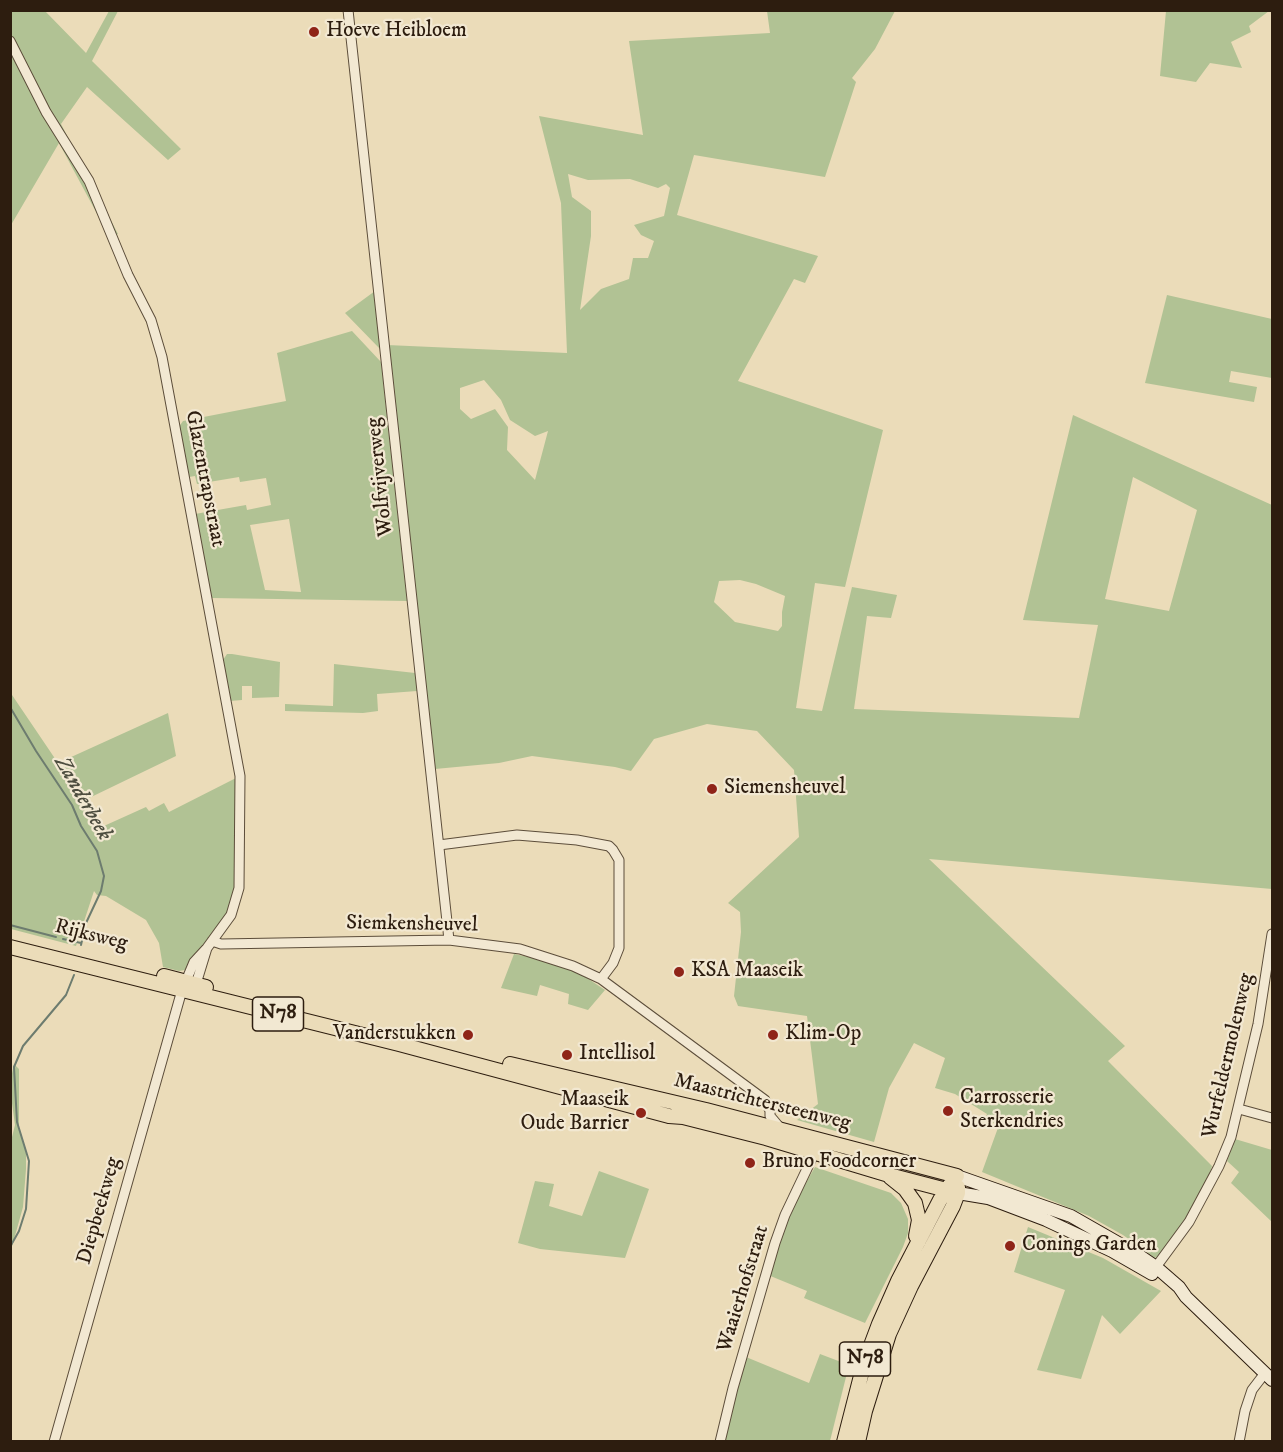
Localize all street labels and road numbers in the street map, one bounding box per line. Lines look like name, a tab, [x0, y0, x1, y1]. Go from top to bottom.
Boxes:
street label: Glazentrapstraat	[178, 409, 230, 549]
street label: Wolfvijverweg	[362, 416, 400, 538]
street label: Siemkensheuvel	[346, 911, 478, 939]
street label: Rijksweg	[52, 915, 130, 957]
street label: Wurfeldermolenweg	[1198, 971, 1260, 1141]
road number: N78	[252, 997, 304, 1031]
street label: Maastrichtersteenweg	[671, 1069, 853, 1137]
street label: Diepbeekweg	[73, 1155, 127, 1267]
street label: Waaierhofstraat	[713, 1222, 775, 1356]
road number: N78	[840, 1342, 890, 1376]

